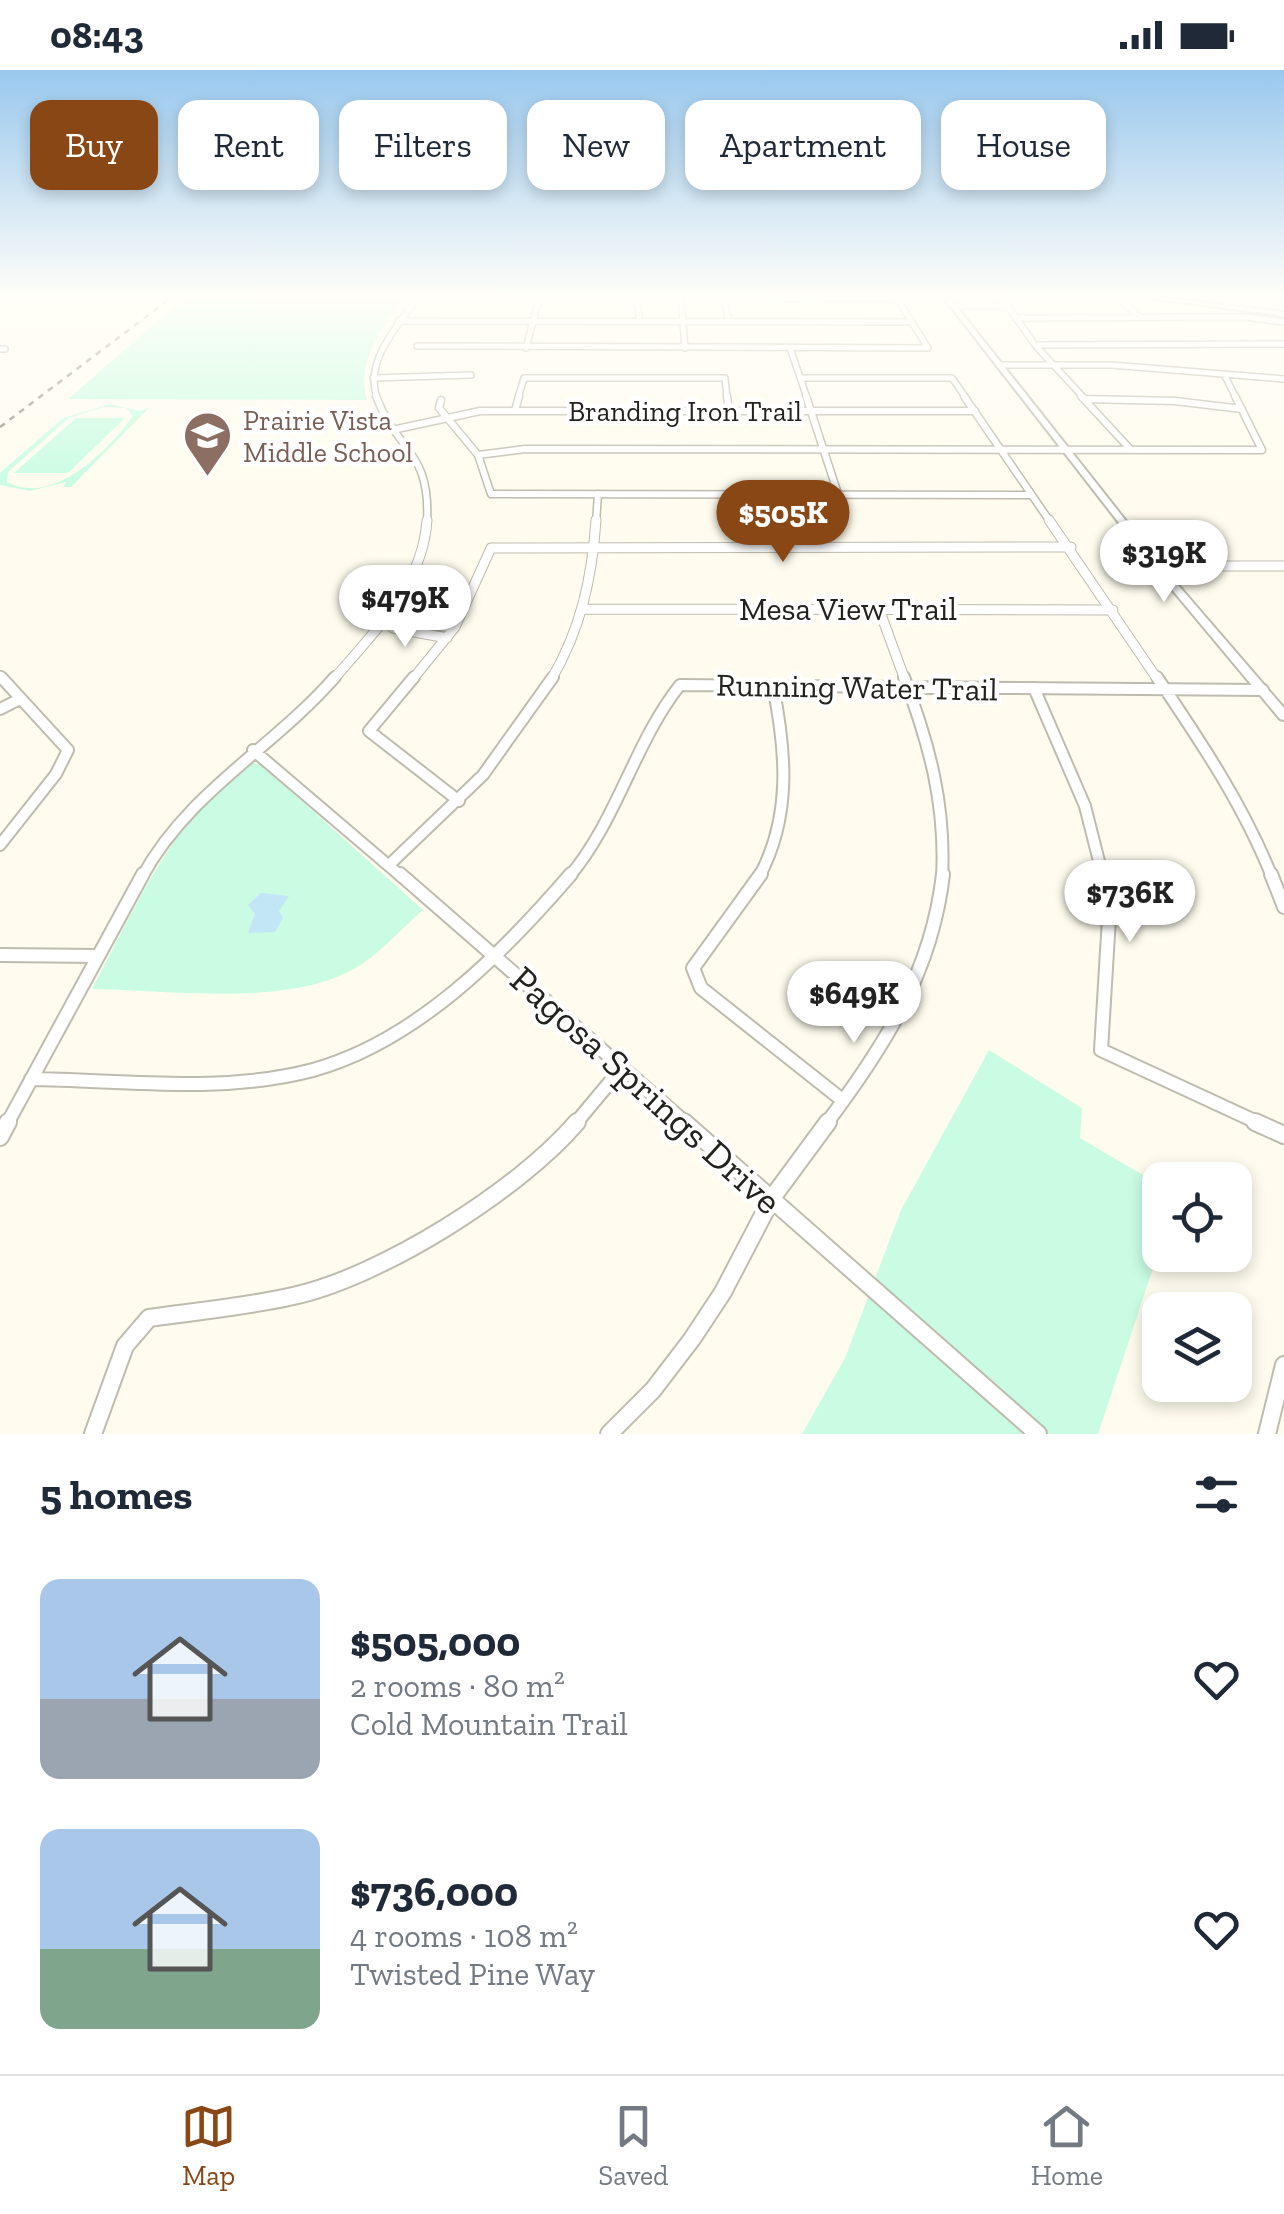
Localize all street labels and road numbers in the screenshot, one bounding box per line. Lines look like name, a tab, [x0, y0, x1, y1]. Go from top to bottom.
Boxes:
street label: Branding Iron Trail	[568, 395, 802, 428]
street label: Mesa View Trail	[739, 590, 957, 628]
street label: Running Water Trail	[716, 666, 998, 708]
street label: Pagosa Springs Drive	[501, 956, 791, 1224]

